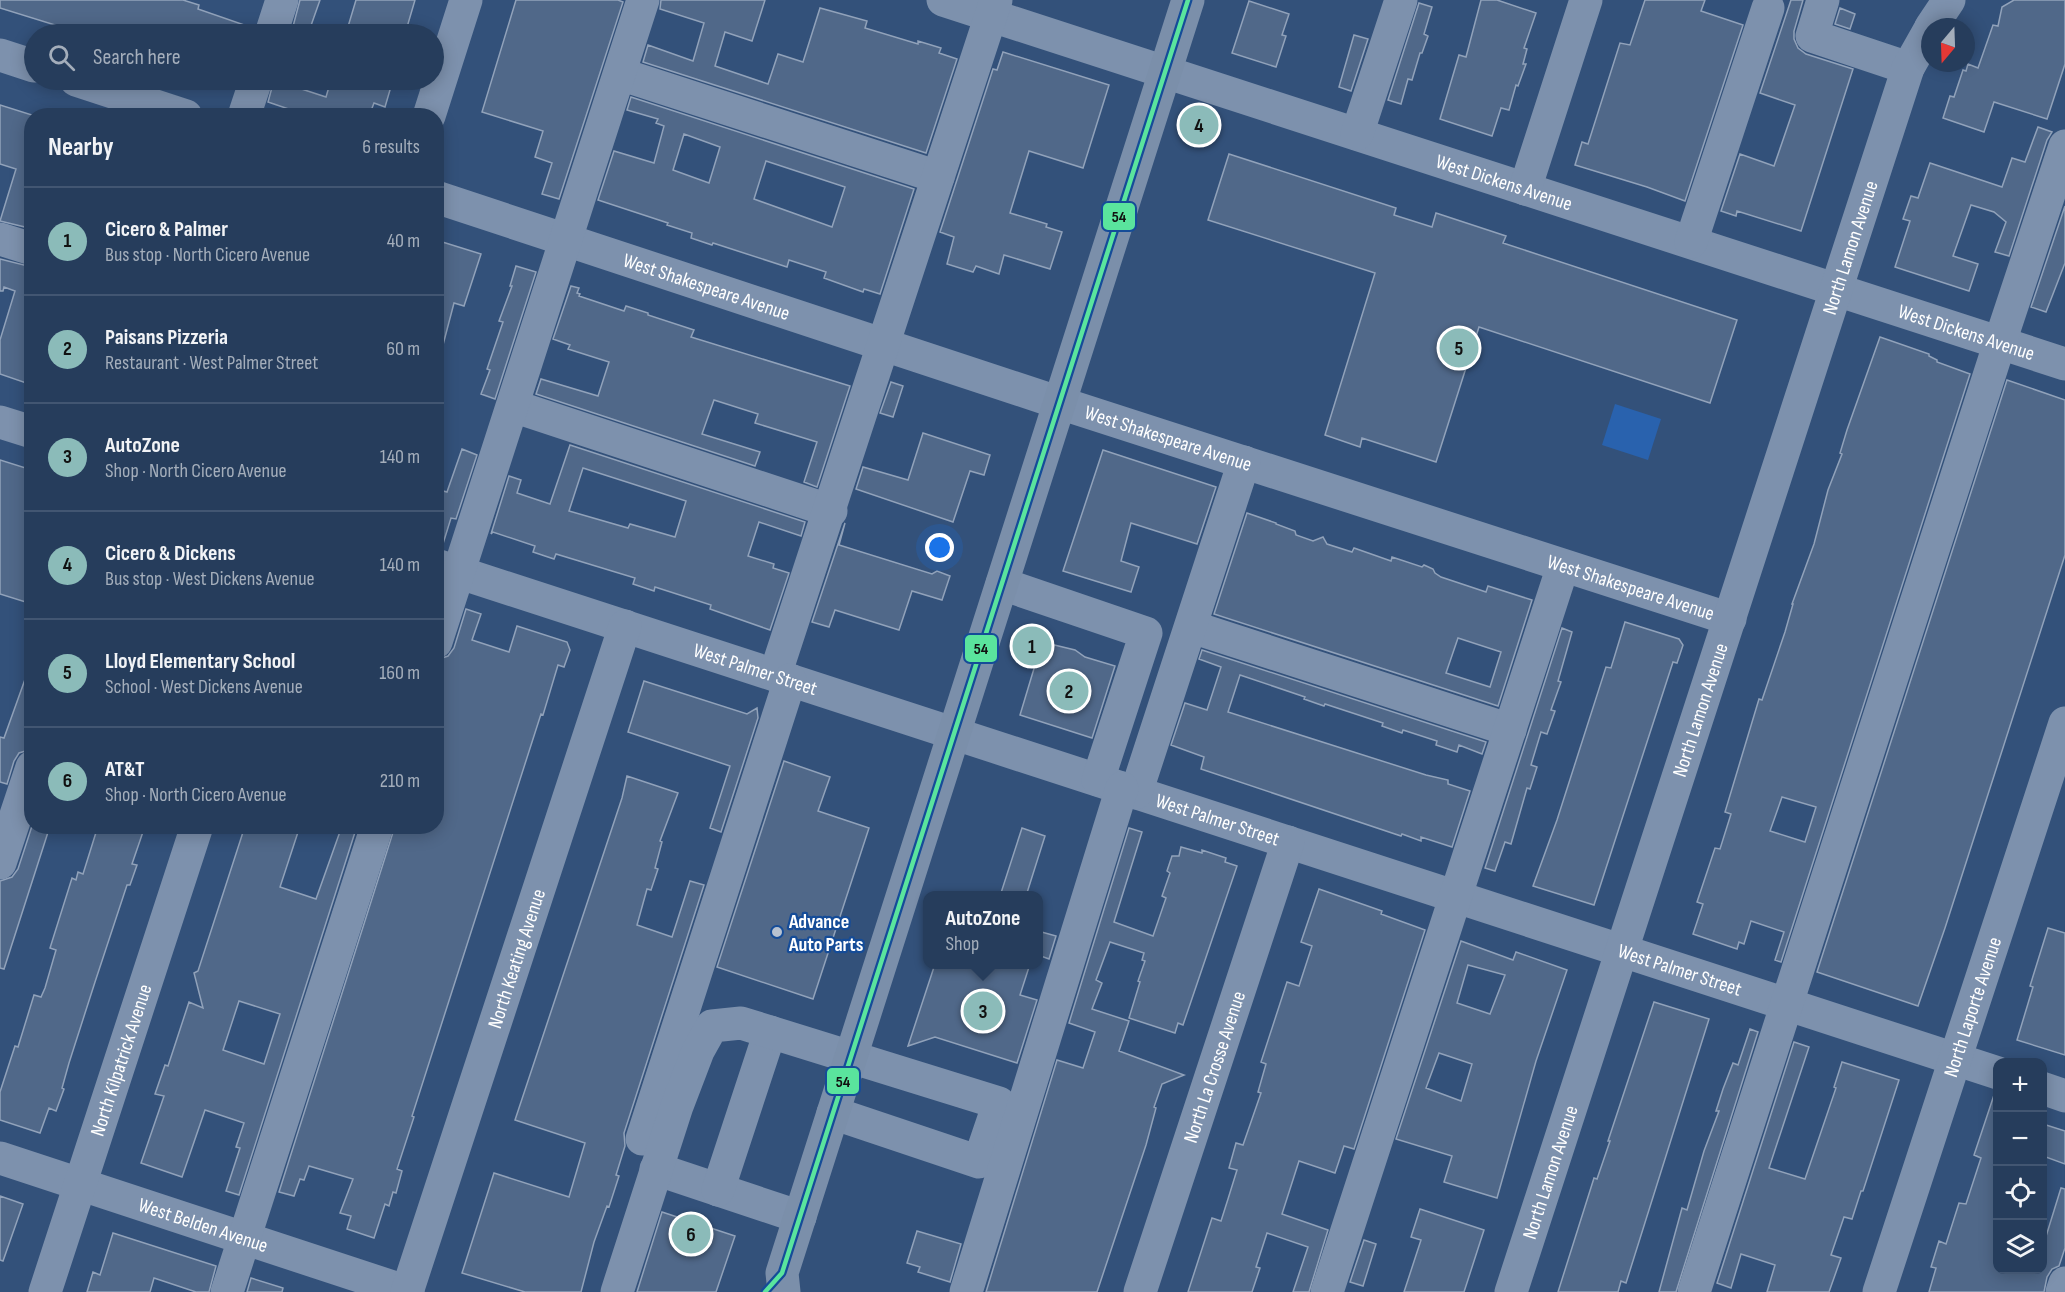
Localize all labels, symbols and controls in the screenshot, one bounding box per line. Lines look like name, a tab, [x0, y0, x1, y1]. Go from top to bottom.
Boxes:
north arrow	[1921, 18, 1975, 72]
search box	[24, 24, 444, 90]
icon: search	[45, 41, 78, 74]
text: Search here	[93, 44, 180, 71]
pin: 4	[1180, 102, 1218, 148]
text: Nearby	[48, 132, 114, 163]
text: 6 results	[362, 135, 420, 159]
street label: West Dickens Avenue	[1433, 150, 1575, 216]
street label: North Lamon Avenue	[1818, 178, 1884, 318]
line badge: 54	[1102, 202, 1136, 231]
text: 54	[1112, 208, 1127, 227]
text: Cicero & Palmer	[105, 216, 228, 243]
text: 1	[64, 229, 71, 253]
text: 40 m	[387, 229, 420, 253]
text: Bus stop · North Cicero Avenue	[105, 243, 310, 267]
street label: West Shakespeare Avenue	[620, 249, 793, 326]
street label: West Dickens Avenue	[1895, 300, 2037, 366]
text: Paisans Pizzeria	[105, 324, 228, 351]
pin: 5	[1440, 326, 1478, 370]
text: 2	[63, 337, 72, 361]
text: 60 m	[386, 337, 420, 361]
text: Restaurant · West Palmer Street	[105, 351, 318, 375]
street label: West Shakespeare Avenue	[1081, 401, 1255, 477]
text: AutoZone	[105, 432, 180, 459]
text: 3	[63, 445, 72, 469]
text: 140 m	[380, 445, 420, 469]
text: Shop · North Cicero Avenue	[105, 459, 287, 483]
your location	[925, 533, 954, 562]
text: Cicero & Dickens	[105, 540, 236, 567]
street label: West Shakespeare Avenue	[1544, 550, 1717, 626]
text: 4	[63, 553, 72, 577]
text: 140 m	[380, 553, 420, 577]
text: Bus stop · West Dickens Avenue	[105, 567, 315, 591]
pin: 1	[1012, 624, 1052, 668]
line badge: 54	[964, 634, 998, 663]
street label: West Palmer Street	[690, 639, 820, 701]
text: 54	[974, 640, 989, 659]
street label: North Lamon Avenue	[1668, 640, 1734, 780]
text: Lloyd Elementary School	[105, 648, 295, 675]
text: 5	[63, 661, 72, 685]
text: 160 m	[379, 661, 420, 685]
pin: 2	[1050, 668, 1088, 714]
text: School · West Dickens Avenue	[105, 675, 303, 699]
text: AT&T	[105, 756, 145, 783]
text: 6	[63, 769, 72, 793]
text: 210 m	[380, 769, 420, 793]
text: Shop · North Cicero Avenue	[105, 783, 287, 807]
street label: West Palmer Street	[1152, 789, 1282, 852]
street label: North Keating Avenue	[483, 886, 551, 1032]
popup	[923, 891, 1043, 969]
text: AutoZone	[946, 905, 1020, 932]
place label: Advance Auto Parts	[788, 910, 864, 957]
marker: Advance Auto Parts	[770, 925, 784, 939]
text: Shop	[946, 932, 979, 956]
street label: North Laporte Avenue	[1939, 934, 2007, 1080]
street label: West Palmer Street	[1615, 939, 1745, 1002]
street label: North Kilpatrick Avenue	[86, 981, 158, 1139]
pin: 3	[964, 988, 1002, 1034]
street label: North La Crosse Avenue	[1179, 988, 1251, 1146]
map controls	[1993, 1058, 2047, 1274]
button: +	[1993, 1058, 2047, 1112]
line badge: 54	[826, 1067, 860, 1095]
text: 54	[836, 1073, 851, 1092]
street label: North Lamon Avenue	[1518, 1102, 1584, 1242]
button: −	[1993, 1112, 2047, 1166]
button: locate	[1993, 1166, 2047, 1220]
street label: West Belden Avenue	[135, 1193, 271, 1258]
pin: 6	[672, 1212, 710, 1256]
button: layers	[1993, 1220, 2047, 1274]

